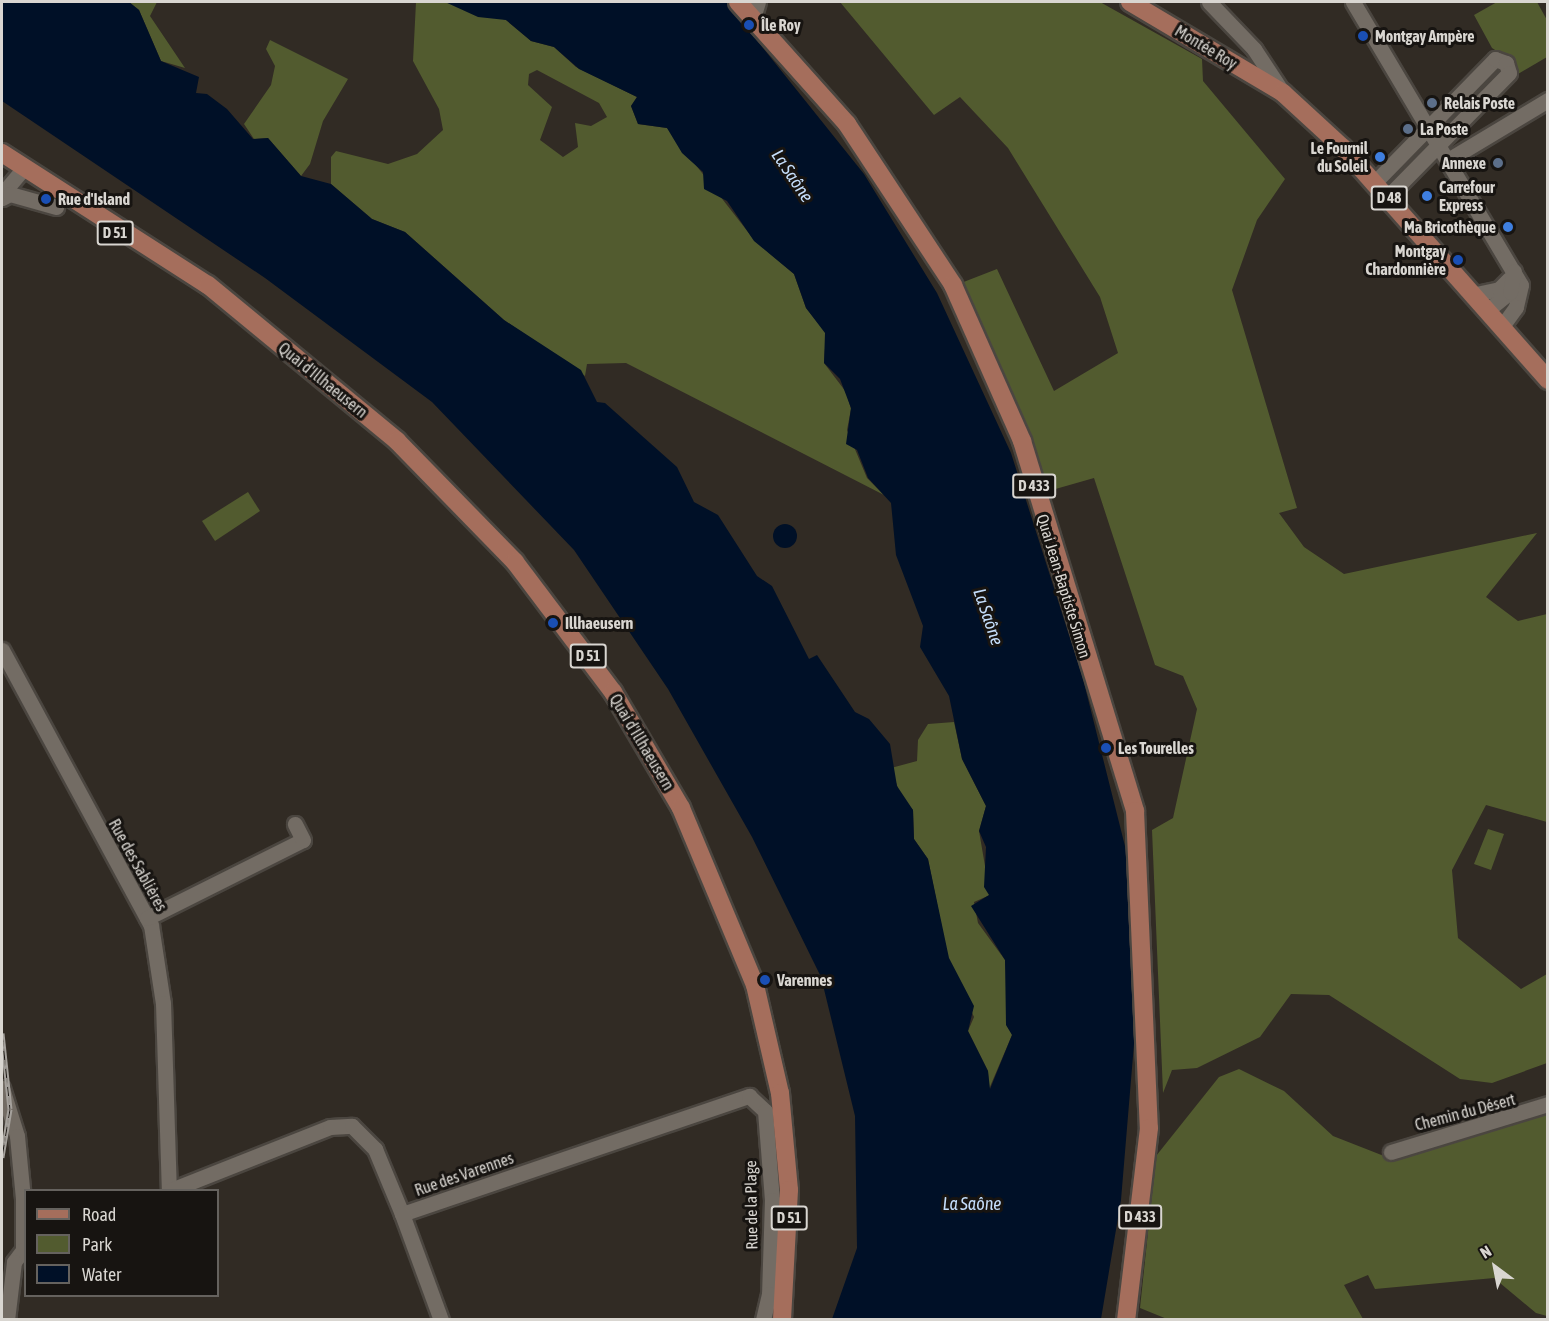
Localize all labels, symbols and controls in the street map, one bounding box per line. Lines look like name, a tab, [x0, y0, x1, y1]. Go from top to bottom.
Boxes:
place label: Île Roy	[761, 15, 801, 35]
marker: Île Roy	[742, 18, 756, 32]
street label: Montée Roy	[1171, 21, 1241, 73]
place label: Montgay Ampère	[1375, 26, 1475, 46]
marker: Montgay Ampère	[1356, 29, 1370, 43]
place label: Relais Poste	[1444, 93, 1515, 113]
marker: Relais Poste	[1425, 96, 1439, 110]
place label: La Poste	[1420, 119, 1468, 139]
marker: La Poste	[1401, 122, 1415, 136]
place label: Le Fournil du Soleil	[1311, 138, 1368, 176]
water label: La Saône	[767, 145, 817, 207]
marker: Le Fournil du Soleil	[1373, 150, 1387, 164]
place label: Annexe	[1442, 153, 1486, 173]
marker: Annexe	[1491, 156, 1505, 170]
place label: Carrefour Express	[1439, 177, 1495, 215]
road number: D 48	[1370, 186, 1408, 210]
place label: Rue d'Island	[58, 189, 130, 209]
marker: Carrefour Express	[1420, 189, 1434, 203]
marker: Rue d'Island	[39, 192, 53, 206]
place label: Ma Bricothèque	[1404, 217, 1496, 237]
marker: Ma Bricothèque	[1501, 220, 1515, 234]
road number: D 51	[96, 221, 134, 245]
place label: Montgay Chardonnière	[1365, 241, 1446, 279]
marker: Montgay Chardonnière	[1451, 253, 1465, 267]
street label: Quai d'Illhaeusern	[275, 338, 371, 422]
road number: D 433	[1012, 474, 1056, 498]
street label: Quai Jean-Baptiste Simon	[1033, 512, 1095, 660]
water label: La Saône	[968, 586, 1008, 648]
place label: Illhaeusern	[565, 613, 633, 633]
marker: Illhaeusern	[546, 616, 560, 630]
road number: D 51	[568, 644, 608, 668]
street label: Quai d'Illhaeusern	[606, 690, 678, 794]
place label: Les Tourelles	[1118, 738, 1194, 758]
marker: Les Tourelles	[1099, 741, 1113, 755]
street label: Rue des Sablières	[105, 816, 171, 914]
place label: Varennes	[777, 970, 832, 990]
marker: Varennes	[758, 973, 772, 987]
street label: Chemin du Désert	[1413, 1089, 1517, 1135]
street label: Rue des Varennes	[412, 1148, 516, 1200]
street label: Rue de la Plage	[741, 1160, 761, 1250]
legend	[24, 1189, 219, 1297]
water label: La Saône	[942, 1193, 1002, 1215]
text: Road	[82, 1204, 116, 1225]
road number: D 433	[1118, 1205, 1162, 1229]
road number: D 51	[770, 1206, 808, 1230]
text: Park	[82, 1234, 112, 1255]
north arrow	[1465, 1237, 1525, 1297]
text: N	[1477, 1242, 1494, 1262]
text: Water	[82, 1264, 121, 1285]

